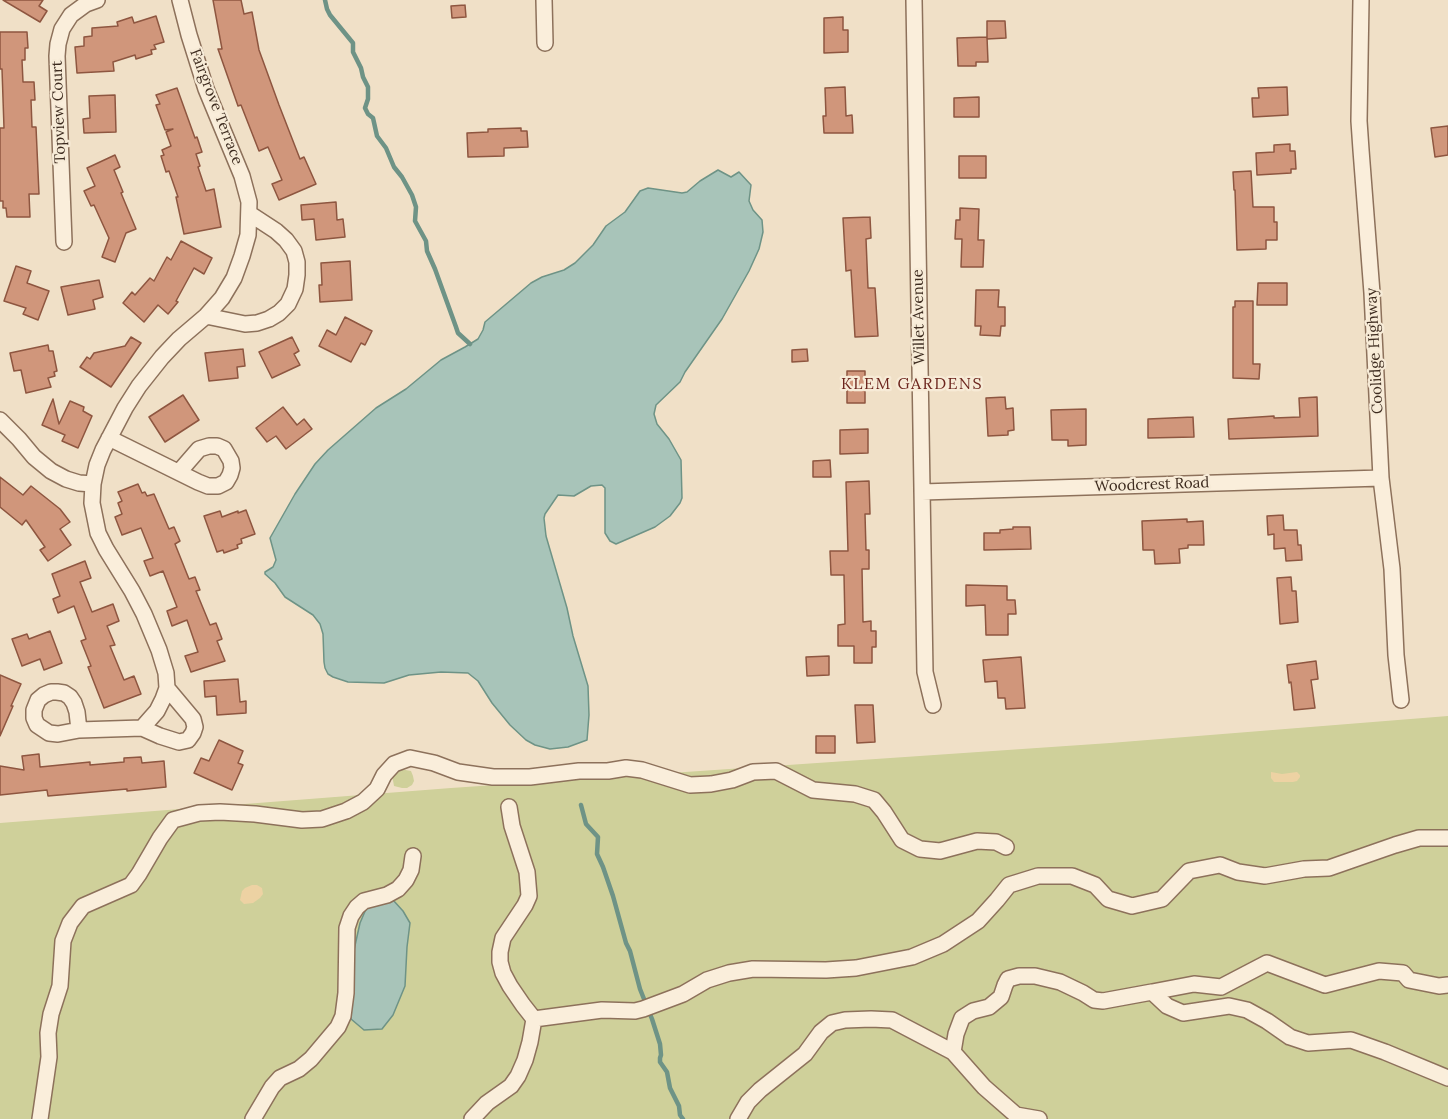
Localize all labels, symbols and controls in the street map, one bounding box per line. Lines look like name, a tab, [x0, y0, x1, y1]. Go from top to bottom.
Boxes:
street label: Fairgrove Terrace	[186, 47, 246, 167]
street label: Topview Court	[48, 60, 70, 164]
street label: Willet Avenue	[909, 269, 929, 365]
street label: Coolidge Highway	[1363, 287, 1387, 415]
district label: KLEM GARDENS	[841, 374, 983, 394]
street label: Woodcrest Road	[1094, 474, 1210, 496]

